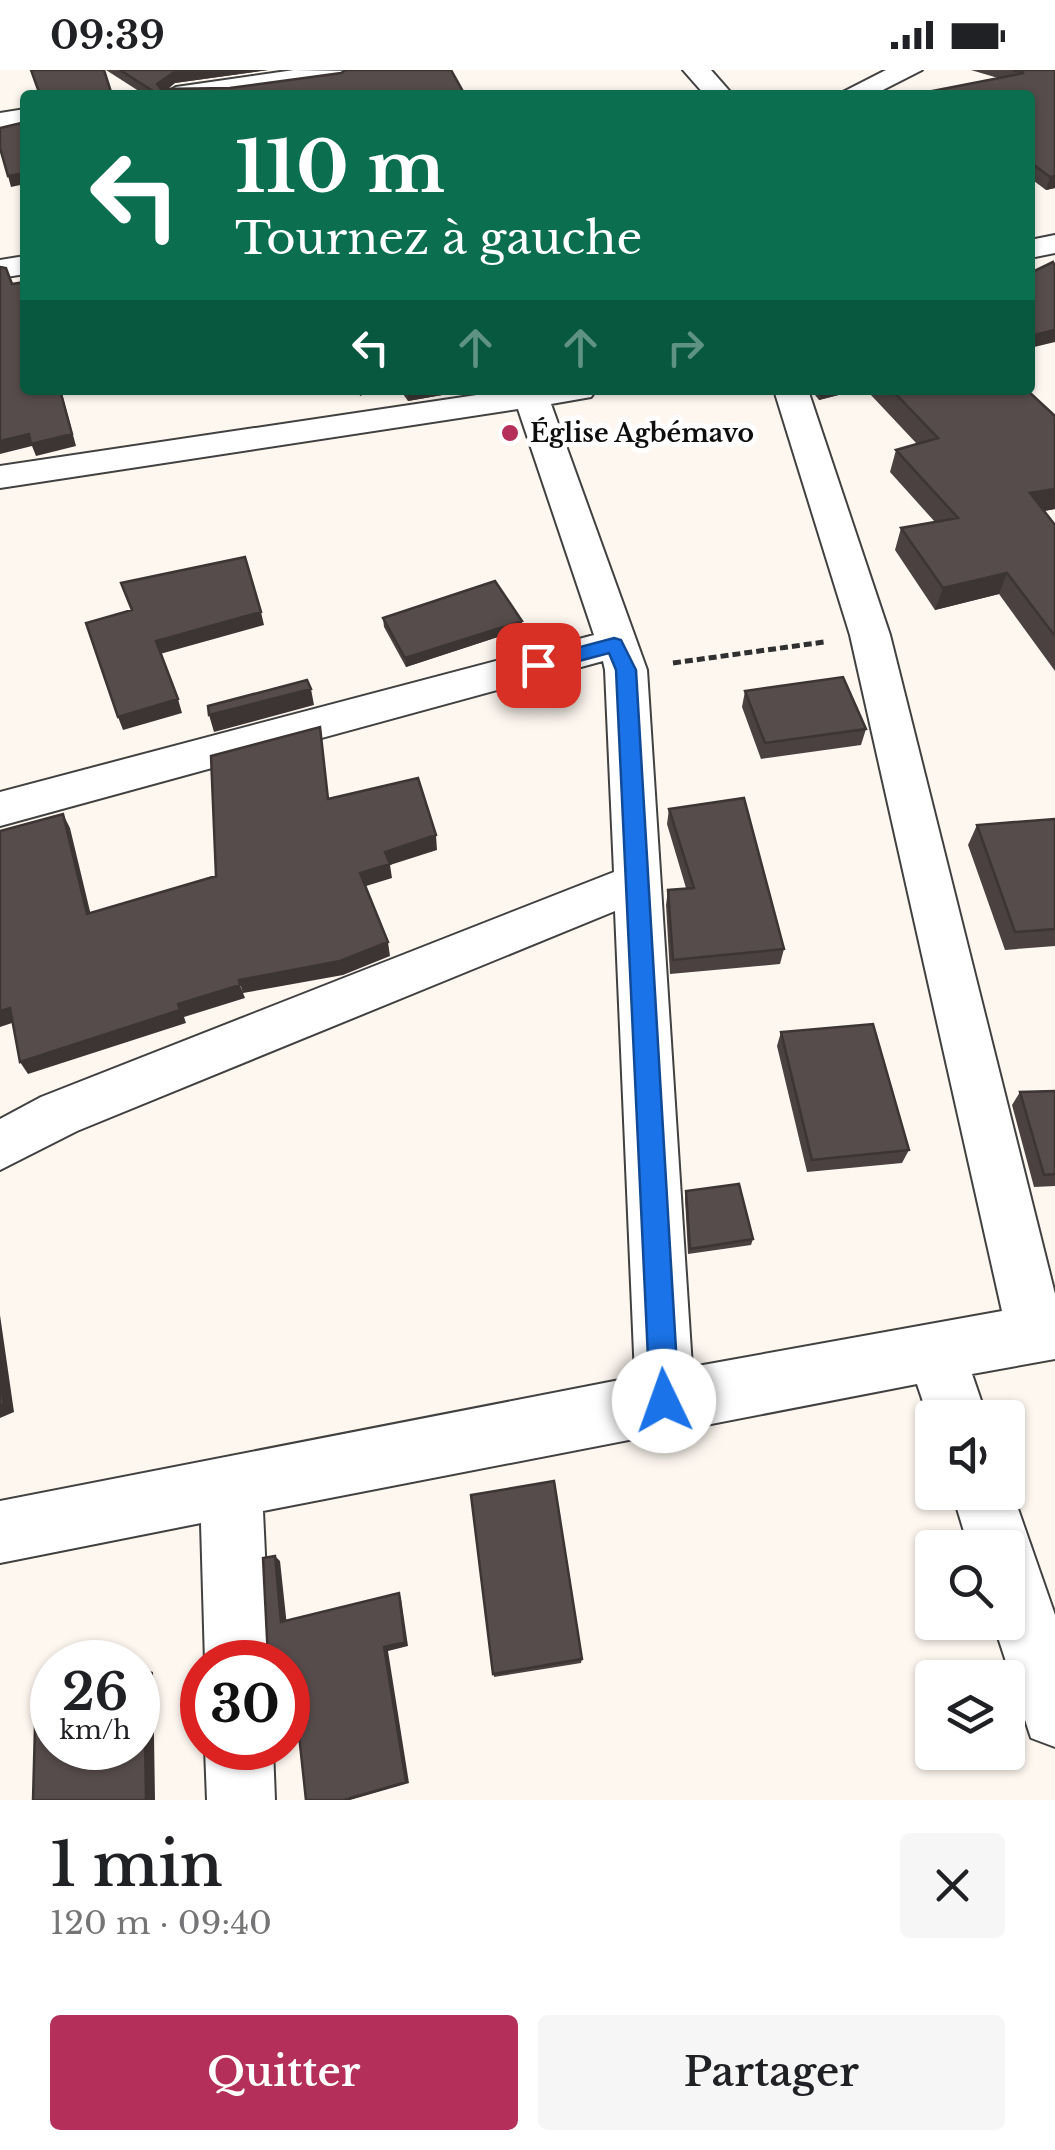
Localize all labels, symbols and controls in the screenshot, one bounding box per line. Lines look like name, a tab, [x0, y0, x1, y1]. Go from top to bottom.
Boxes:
text: 09:39	[50, 12, 165, 59]
text: 110 m	[235, 124, 445, 211]
icon: left	[70, 130, 200, 260]
text: Tournez à gauche	[235, 210, 642, 266]
icon: left	[343, 320, 398, 375]
icon: ahead	[448, 320, 503, 375]
icon: ahead	[553, 320, 608, 375]
icon: right	[658, 320, 713, 375]
place label: Église Agbémavo	[530, 417, 754, 449]
marker: Église Agbémavo	[499, 422, 521, 444]
pin	[496, 623, 581, 708]
icon: arrive	[511, 638, 566, 693]
position arrow	[612, 1349, 716, 1453]
map controls	[915, 1400, 1025, 1770]
button: sound	[915, 1400, 1025, 1510]
button: search	[915, 1530, 1025, 1640]
speed limit sign: 30	[180, 1640, 310, 1770]
button: layers	[915, 1660, 1025, 1770]
text: 26	[62, 1661, 128, 1724]
text: km/h	[60, 1715, 130, 1746]
text: 1 min	[50, 1828, 223, 1902]
button: close	[900, 1833, 1005, 1938]
text: 120 m · 09:40	[50, 1903, 272, 1943]
button: Quitter	[50, 2015, 518, 2130]
button: Partager	[538, 2015, 1005, 2130]

